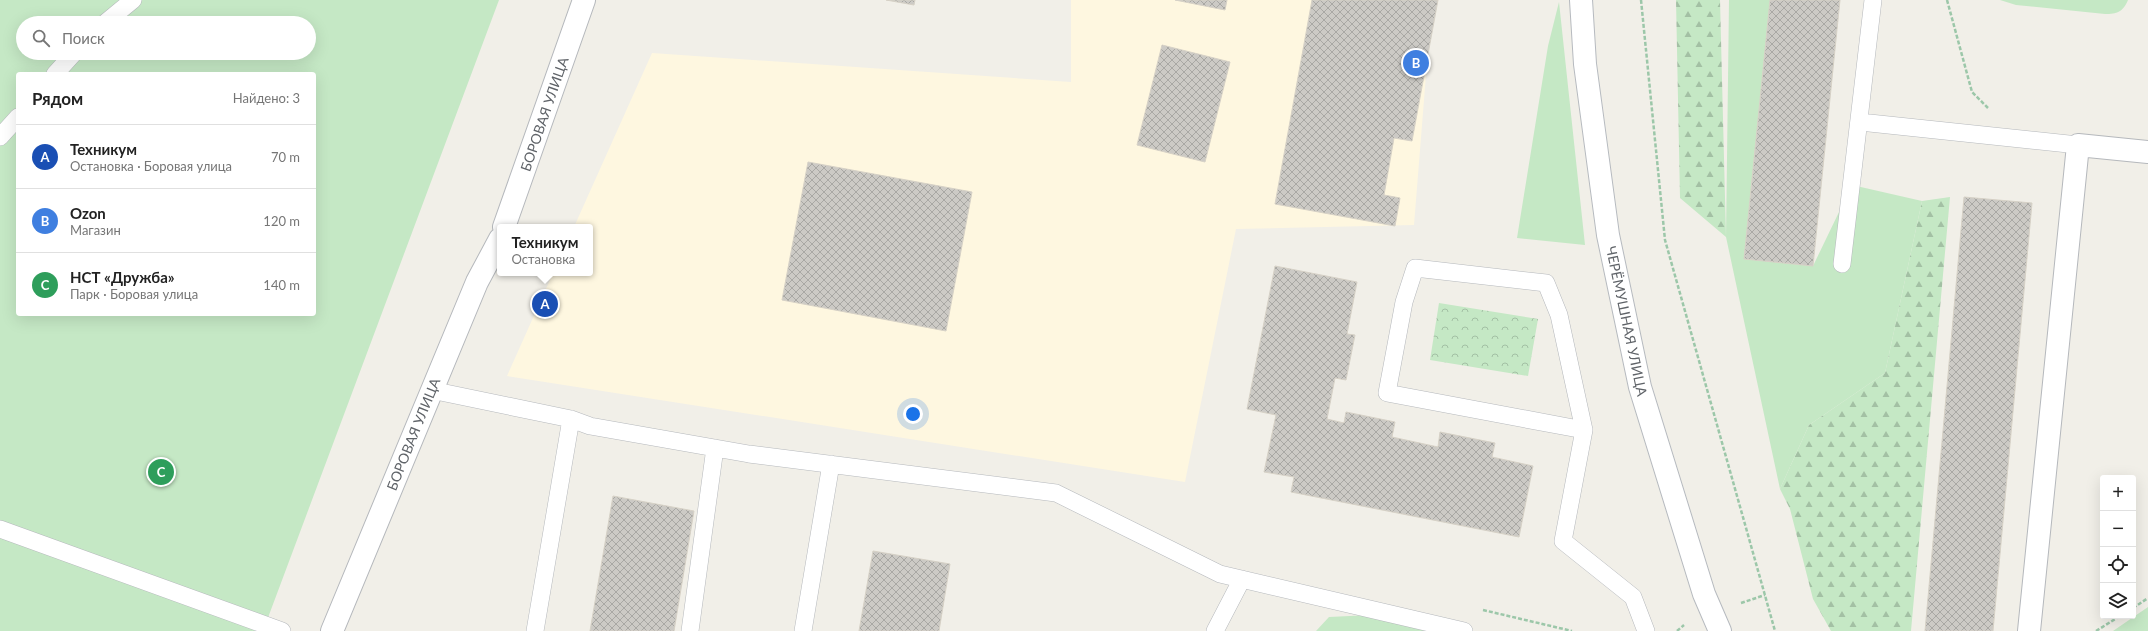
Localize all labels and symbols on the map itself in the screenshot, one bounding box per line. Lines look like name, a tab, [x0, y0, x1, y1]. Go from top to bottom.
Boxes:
pin: B	[1403, 48, 1429, 78]
street label: БОРОВАЯ УЛИЦА	[516, 54, 572, 173]
street label: ЧЕРЁМУШНАЯ УЛИЦА	[1603, 244, 1651, 398]
pin: A	[532, 289, 558, 319]
street label: БОРОВАЯ УЛИЦА	[383, 375, 444, 493]
your location	[903, 404, 923, 424]
pin: C	[148, 457, 174, 487]

